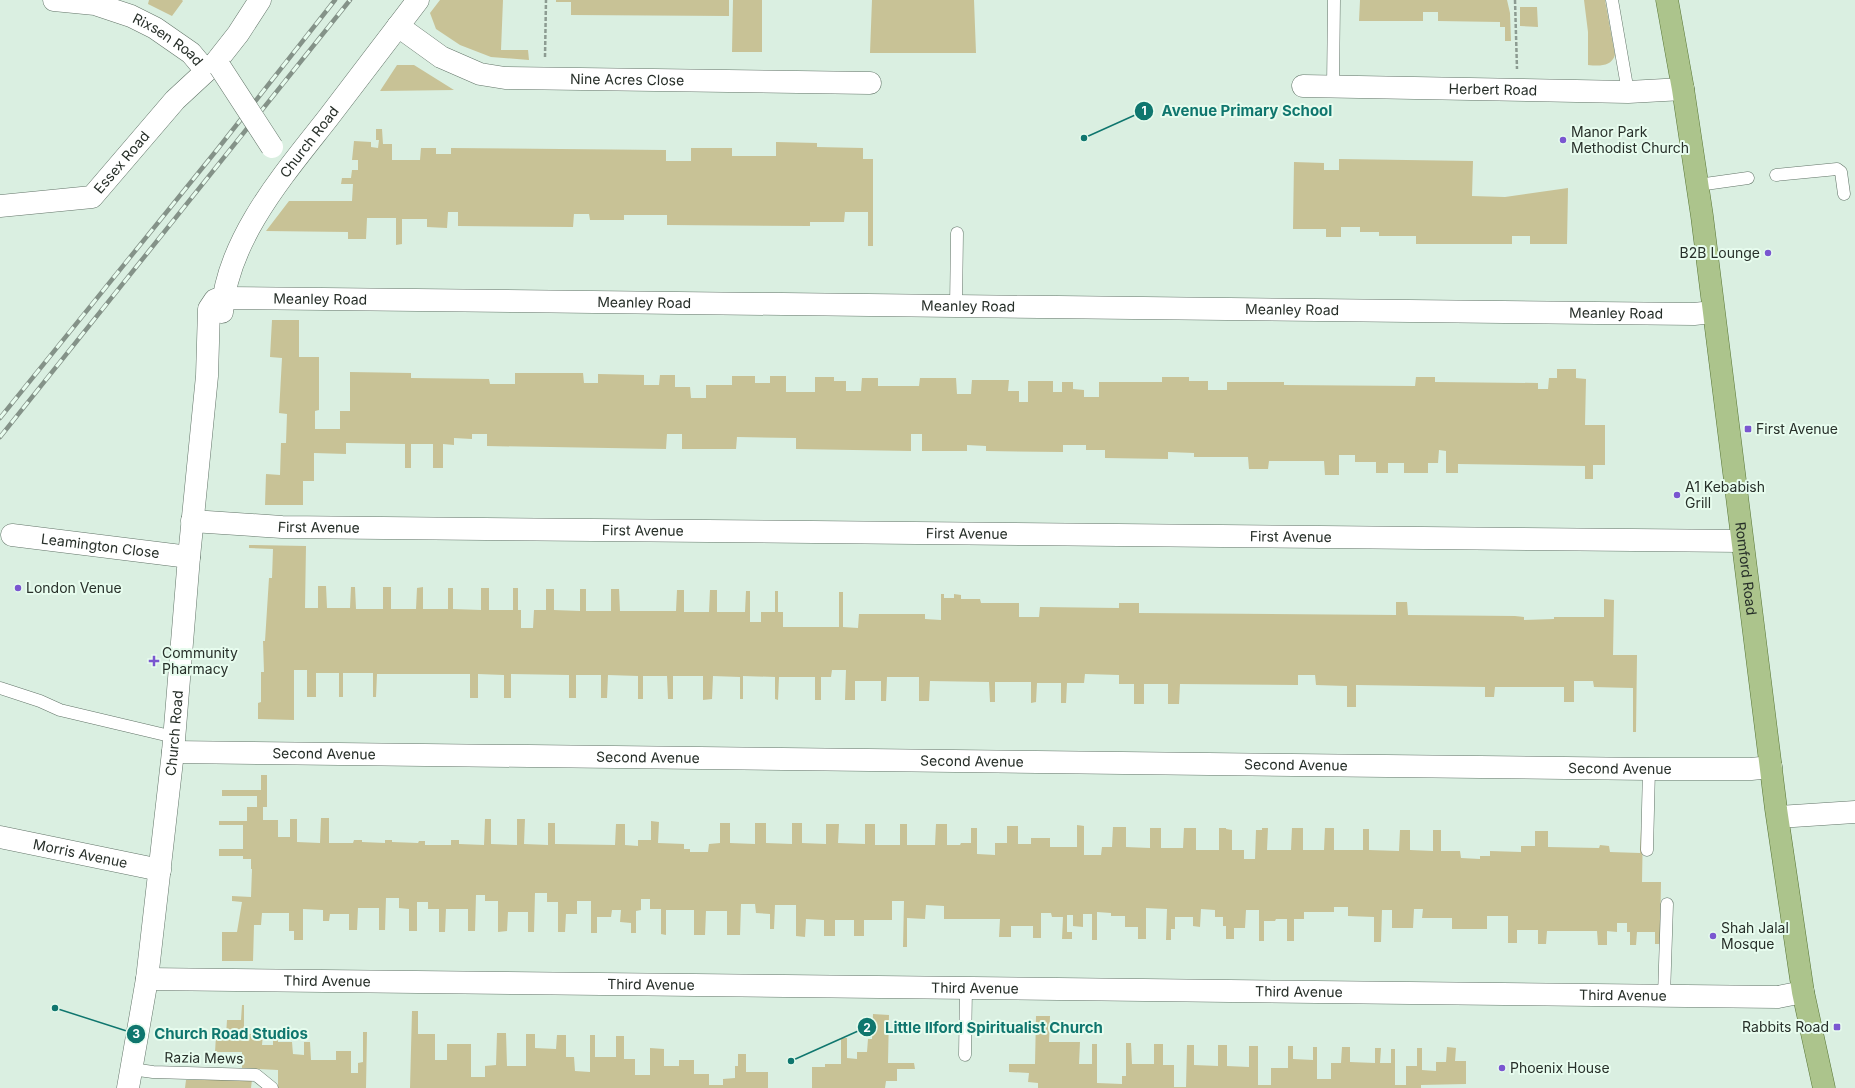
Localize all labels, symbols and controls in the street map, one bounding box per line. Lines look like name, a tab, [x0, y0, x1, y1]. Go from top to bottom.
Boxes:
street label: Rixsen Road	[130, 9, 207, 69]
street label: Nine Acres Close	[570, 70, 684, 88]
street label: Herbert Road	[1448, 80, 1537, 98]
callout: Avenue Primary School	[1134, 97, 1341, 124]
text: Avenue Primary School	[1162, 101, 1332, 120]
street label: Church Road	[276, 103, 342, 181]
text: 1	[1141, 103, 1147, 118]
place label: Manor Park Methodist Church	[1571, 123, 1689, 156]
street label: Essex Road	[90, 127, 153, 197]
marker: Manor Park Methodist Church	[1558, 135, 1568, 145]
place label: B2B Lounge	[1680, 244, 1760, 261]
marker: B2B Lounge	[1763, 248, 1773, 258]
street label: Meanley Road	[273, 290, 367, 308]
street label: Meanley Road	[597, 293, 691, 311]
street label: Meanley Road	[921, 297, 1015, 315]
street label: Meanley Road	[1245, 300, 1339, 318]
street label: Meanley Road	[1569, 304, 1663, 322]
place label: First Avenue	[1756, 420, 1838, 437]
marker: First Avenue	[1743, 424, 1753, 434]
place label: A1 Kebabish Grill	[1685, 478, 1765, 511]
marker: A1 Kebabish Grill	[1672, 490, 1682, 500]
street label: First Avenue	[277, 518, 360, 536]
street label: First Avenue	[602, 521, 684, 539]
street label: Romford Road	[1732, 521, 1761, 616]
street label: First Avenue	[926, 524, 1008, 542]
street label: First Avenue	[1250, 527, 1332, 545]
street label: Leamington Close	[40, 530, 161, 561]
place label: London Venue	[26, 579, 122, 596]
marker: London Venue	[13, 583, 23, 593]
place label: Community Pharmacy	[162, 644, 238, 677]
marker: Community Pharmacy	[149, 656, 159, 666]
street label: Church Road	[161, 690, 186, 777]
street label: Second Avenue	[272, 744, 376, 762]
street label: Second Avenue	[596, 748, 700, 766]
street label: Second Avenue	[920, 752, 1024, 770]
street label: Second Avenue	[1244, 755, 1348, 774]
street label: Second Avenue	[1568, 759, 1672, 777]
street label: Morris Avenue	[32, 835, 129, 871]
place label: Shah Jalal Mosque	[1721, 919, 1789, 952]
marker: Shah Jalal Mosque	[1708, 931, 1718, 941]
street label: Third Avenue	[283, 972, 371, 989]
street label: Third Avenue	[607, 975, 695, 993]
street label: Third Avenue	[931, 979, 1019, 997]
street label: Third Avenue	[1255, 982, 1343, 1000]
street label: Third Avenue	[1579, 986, 1667, 1004]
callout: Little Ilford Spiritualist Church	[857, 1014, 1111, 1041]
text: Little Ilford Spiritualist Church	[885, 1018, 1103, 1037]
place label: Rabbits Road	[1742, 1018, 1829, 1035]
text: 2	[863, 1020, 871, 1035]
callout: Church Road Studios	[126, 1021, 316, 1048]
marker: Rabbits Road	[1832, 1022, 1842, 1032]
text: Church Road Studios	[154, 1024, 308, 1043]
text: 3	[132, 1026, 140, 1041]
street label: Razia Mews	[164, 1048, 244, 1067]
place label: Phoenix House	[1510, 1059, 1610, 1076]
marker: Phoenix House	[1497, 1063, 1507, 1073]

